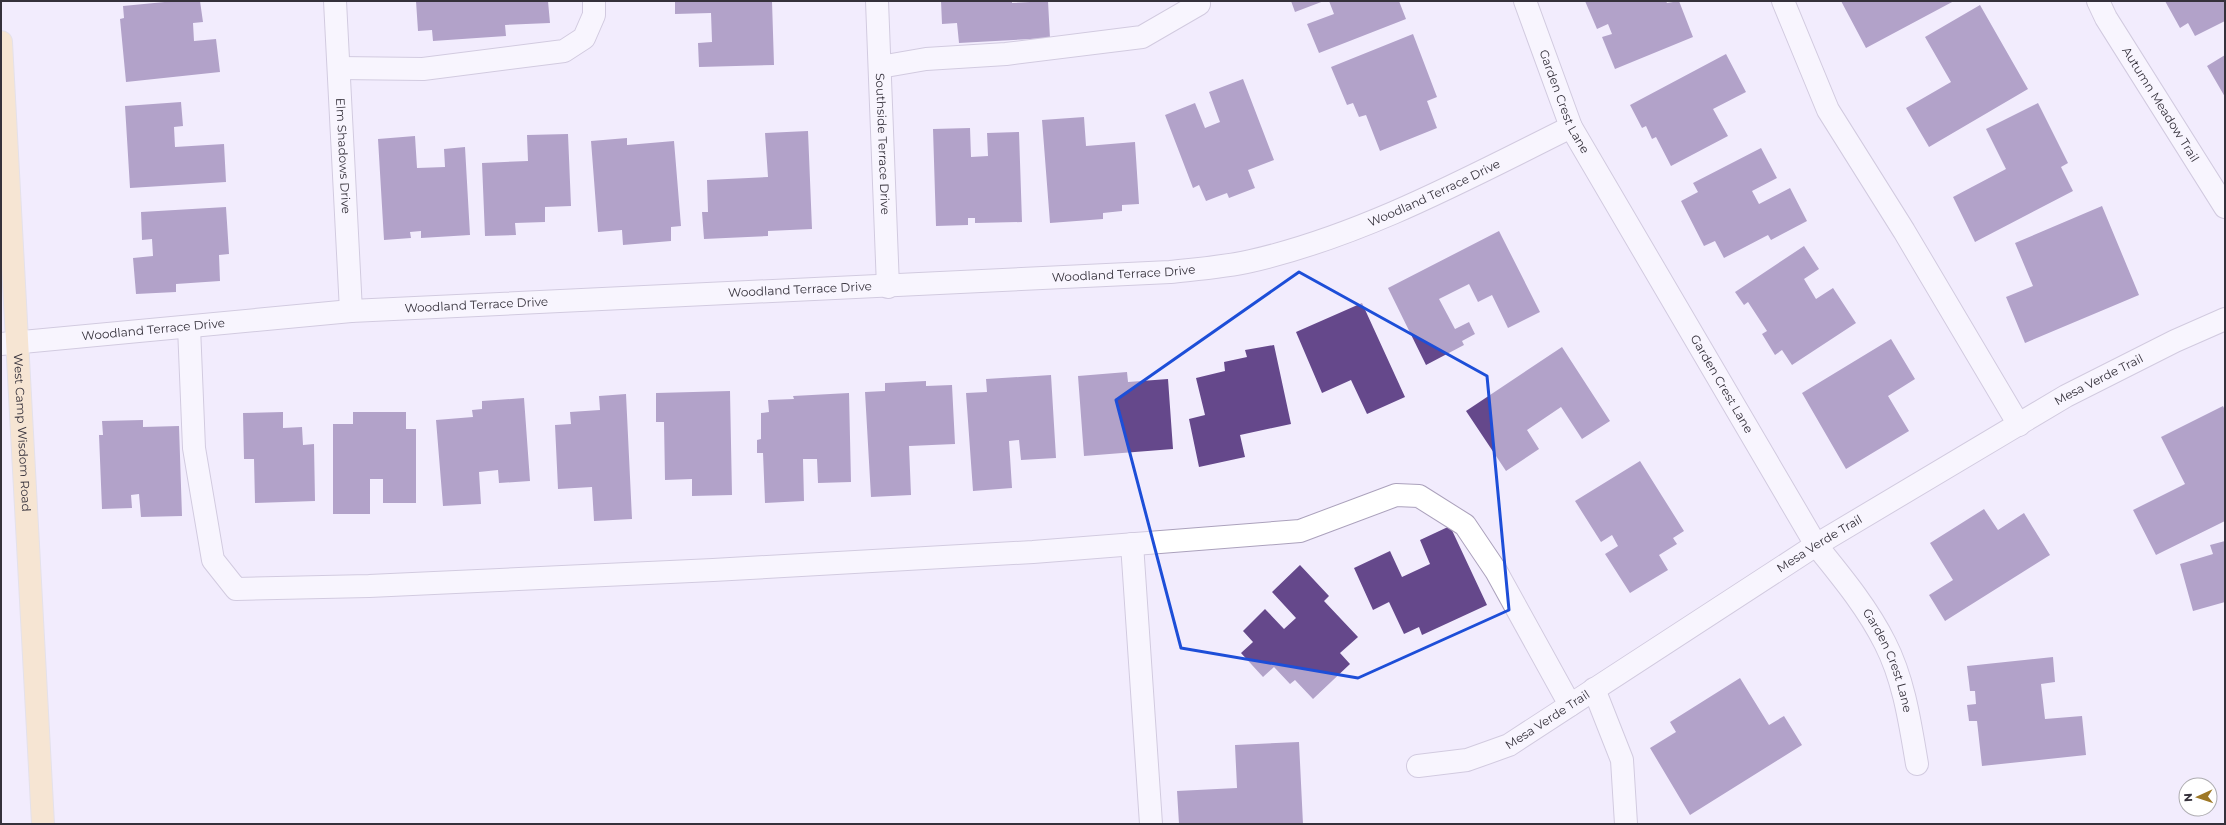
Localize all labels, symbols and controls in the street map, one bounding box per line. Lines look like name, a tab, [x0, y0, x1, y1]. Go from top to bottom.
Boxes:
street label: Autumn Meadow Trail	[2119, 44, 2203, 165]
street label: Garden Crest Lane	[1536, 47, 1593, 156]
street label: Southside Terrace Drive	[873, 73, 893, 215]
street label: Elm Shadows Drive	[333, 97, 354, 214]
street label: Woodland Terrace Drive	[1366, 156, 1502, 230]
street label: Woodland Terrace Drive	[1051, 261, 1196, 285]
street label: Woodland Terrace Drive	[728, 278, 872, 300]
street label: Woodland Terrace Drive	[404, 294, 548, 315]
street label: Woodland Terrace Drive	[81, 315, 226, 343]
street label: Garden Crest Lane	[1687, 332, 1757, 436]
street label: Mesa Verde Trail	[2051, 350, 2145, 408]
street label: West Camp Wisdom Road	[11, 353, 34, 512]
street label: Mesa Verde Trail	[1774, 511, 1865, 576]
street label: Garden Crest Lane	[1860, 605, 1916, 714]
street label: Mesa Verde Trail	[1502, 687, 1592, 752]
north arrow	[2178, 777, 2218, 817]
text: N	[2181, 793, 2195, 802]

